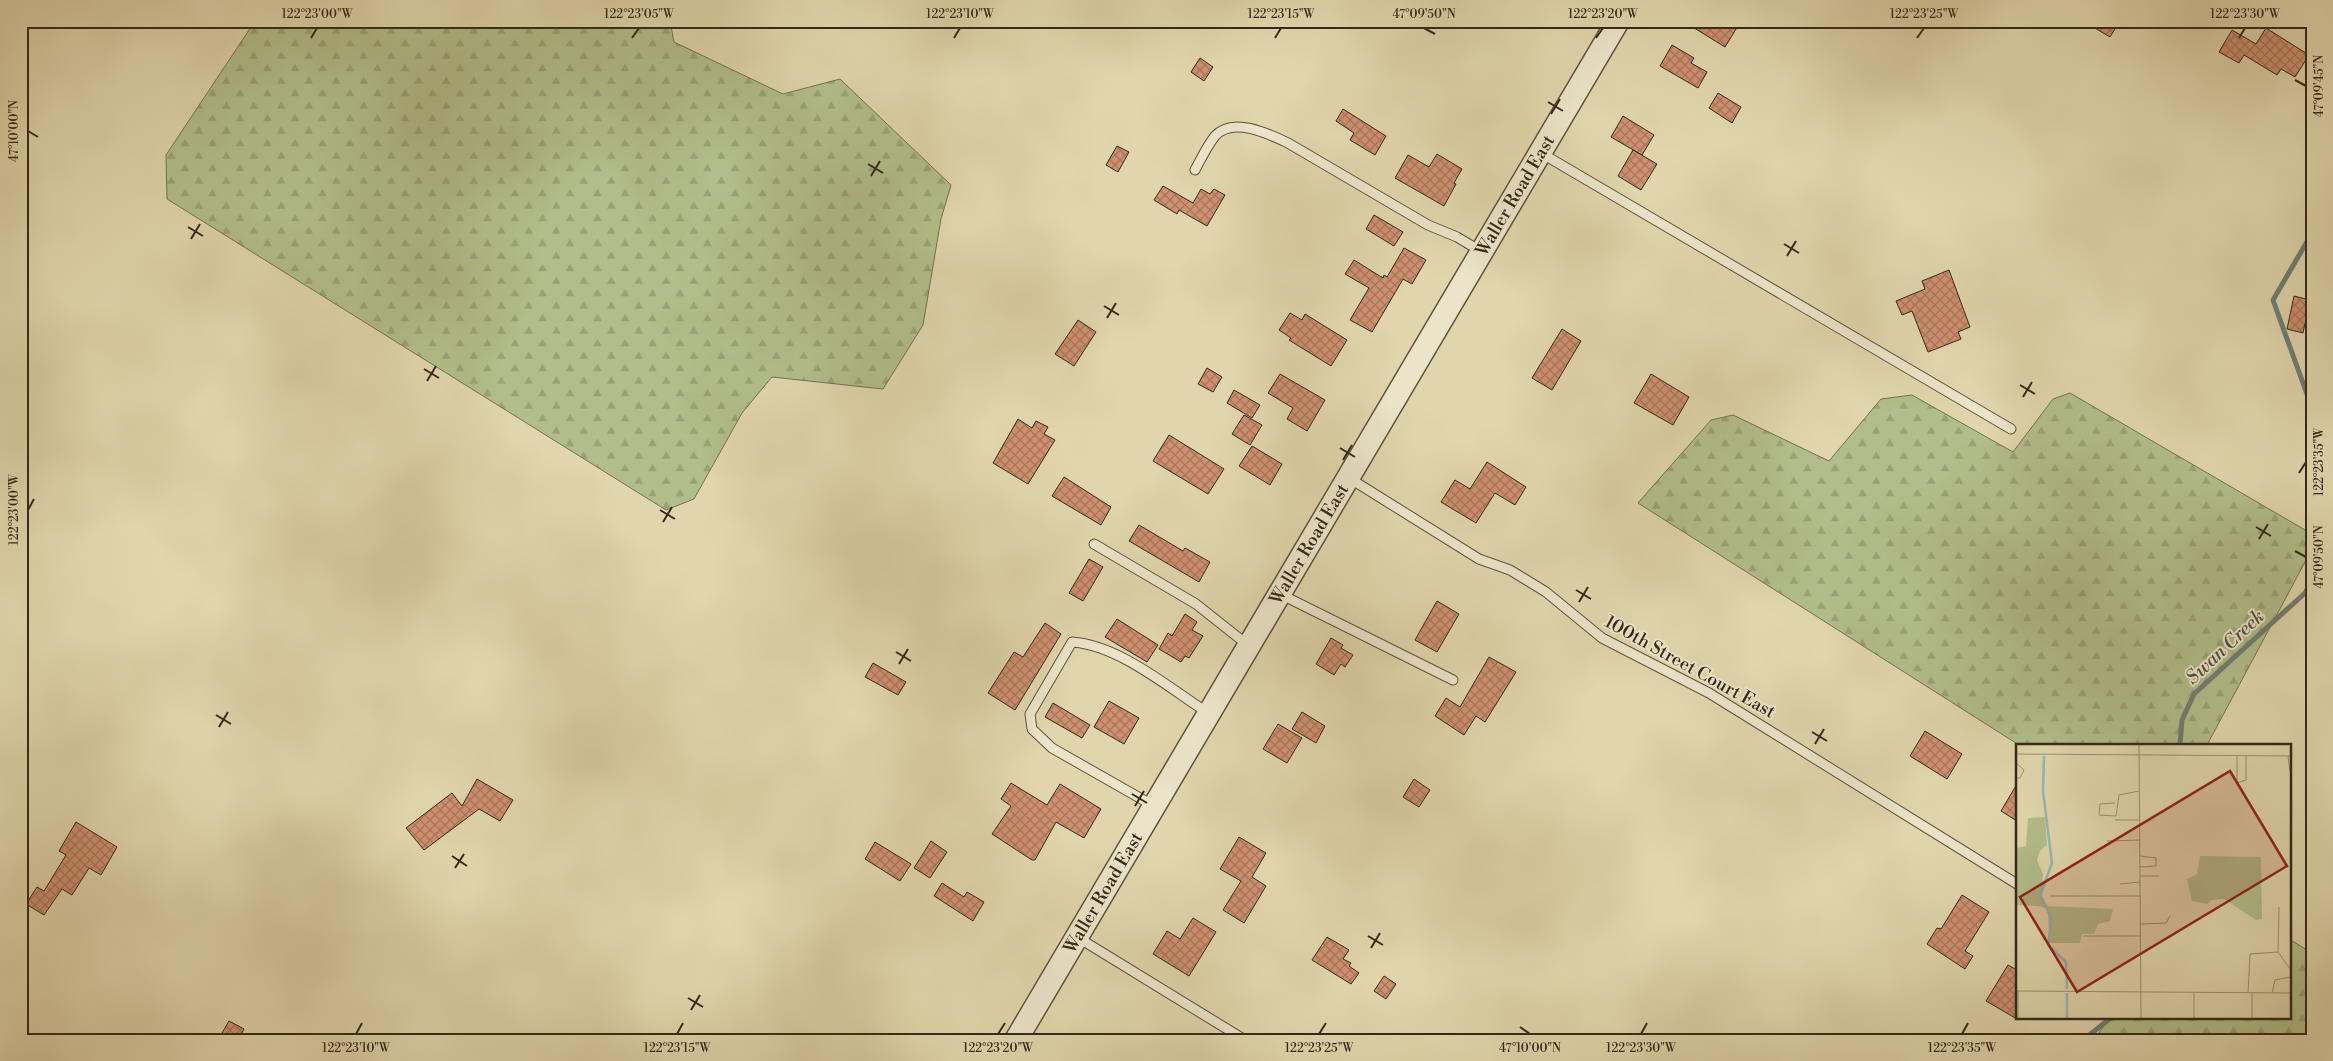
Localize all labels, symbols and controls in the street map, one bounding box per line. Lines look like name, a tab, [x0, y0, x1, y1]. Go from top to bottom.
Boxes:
text: 122°23'00"W	[281, 7, 354, 22]
text: 122°23'05"W	[604, 7, 675, 22]
text: 122°23'10"W	[926, 7, 995, 22]
text: 122°23'15"W	[1247, 7, 1316, 22]
text: 47°09'50"N	[1392, 7, 1456, 22]
text: 122°23'20"W	[1568, 7, 1639, 22]
text: 122°23'25"W	[1890, 7, 1959, 22]
text: 122°23'30"W	[2210, 7, 2281, 22]
text: 47°09'45"N	[2312, 55, 2327, 117]
text: 47°10'00"N	[7, 100, 22, 162]
street label: Waller Road East	[1470, 130, 1560, 261]
text: 122°23'35"W	[2312, 427, 2327, 496]
text: 122°23'00"W	[7, 473, 22, 546]
street label: Waller Road East	[1264, 479, 1354, 610]
text: 47°09'50"N	[2312, 525, 2327, 589]
water label: Swan Creek	[2181, 604, 2269, 690]
street label: 100th Street Court East	[1601, 610, 1780, 724]
inset map	[2016, 744, 2290, 1018]
street label: Waller Road East	[1058, 827, 1148, 958]
text: 122°23'10"W	[322, 1041, 391, 1056]
text: 122°23'15"W	[643, 1041, 712, 1056]
text: 122°23'20"W	[963, 1041, 1034, 1056]
text: 122°23'25"W	[1285, 1041, 1354, 1056]
text: 47°10'00"N	[1499, 1041, 1561, 1056]
text: 122°23'30"W	[1606, 1041, 1677, 1056]
text: 122°23'35"W	[1928, 1041, 1997, 1056]

